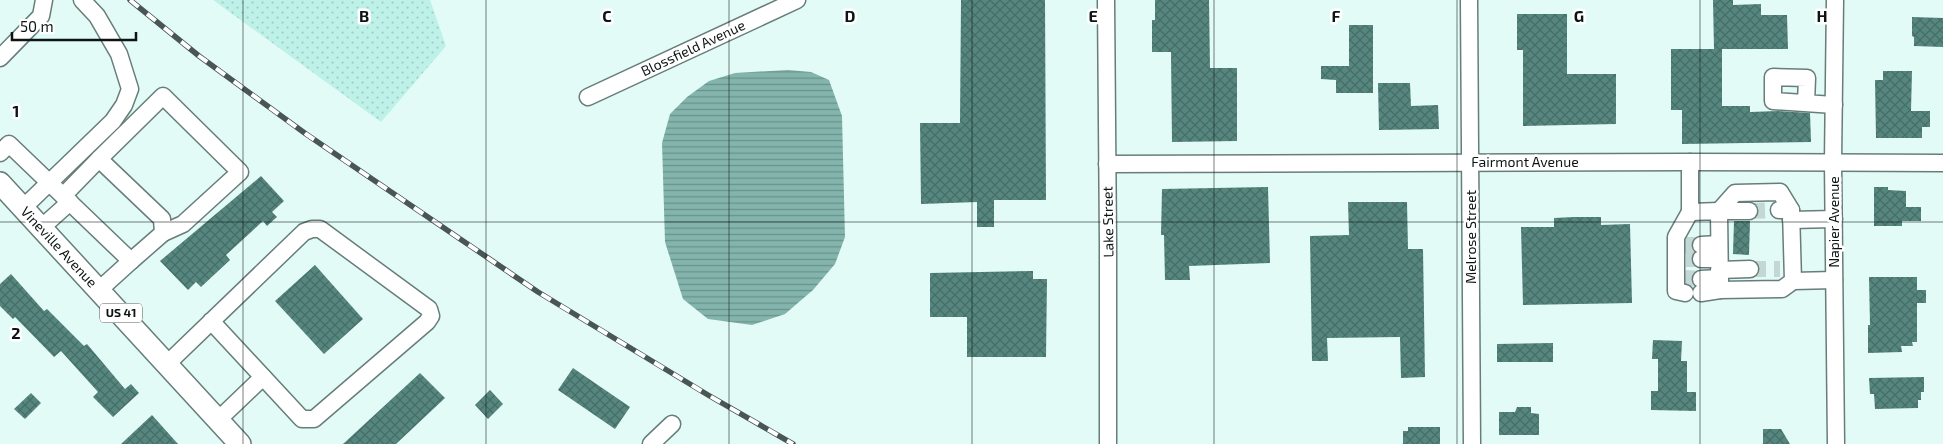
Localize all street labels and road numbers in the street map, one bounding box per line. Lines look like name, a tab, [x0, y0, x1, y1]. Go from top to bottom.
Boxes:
street label: Blossfield Avenue	[638, 16, 748, 79]
street label: Fairmont Avenue	[1471, 153, 1579, 170]
street label: Napier Avenue	[1825, 176, 1842, 268]
street label: Lake Street	[1098, 186, 1117, 258]
street label: Melrose Street	[1462, 190, 1479, 284]
street label: Vineville Avenue	[18, 203, 101, 291]
road number: US 41	[100, 304, 142, 322]

